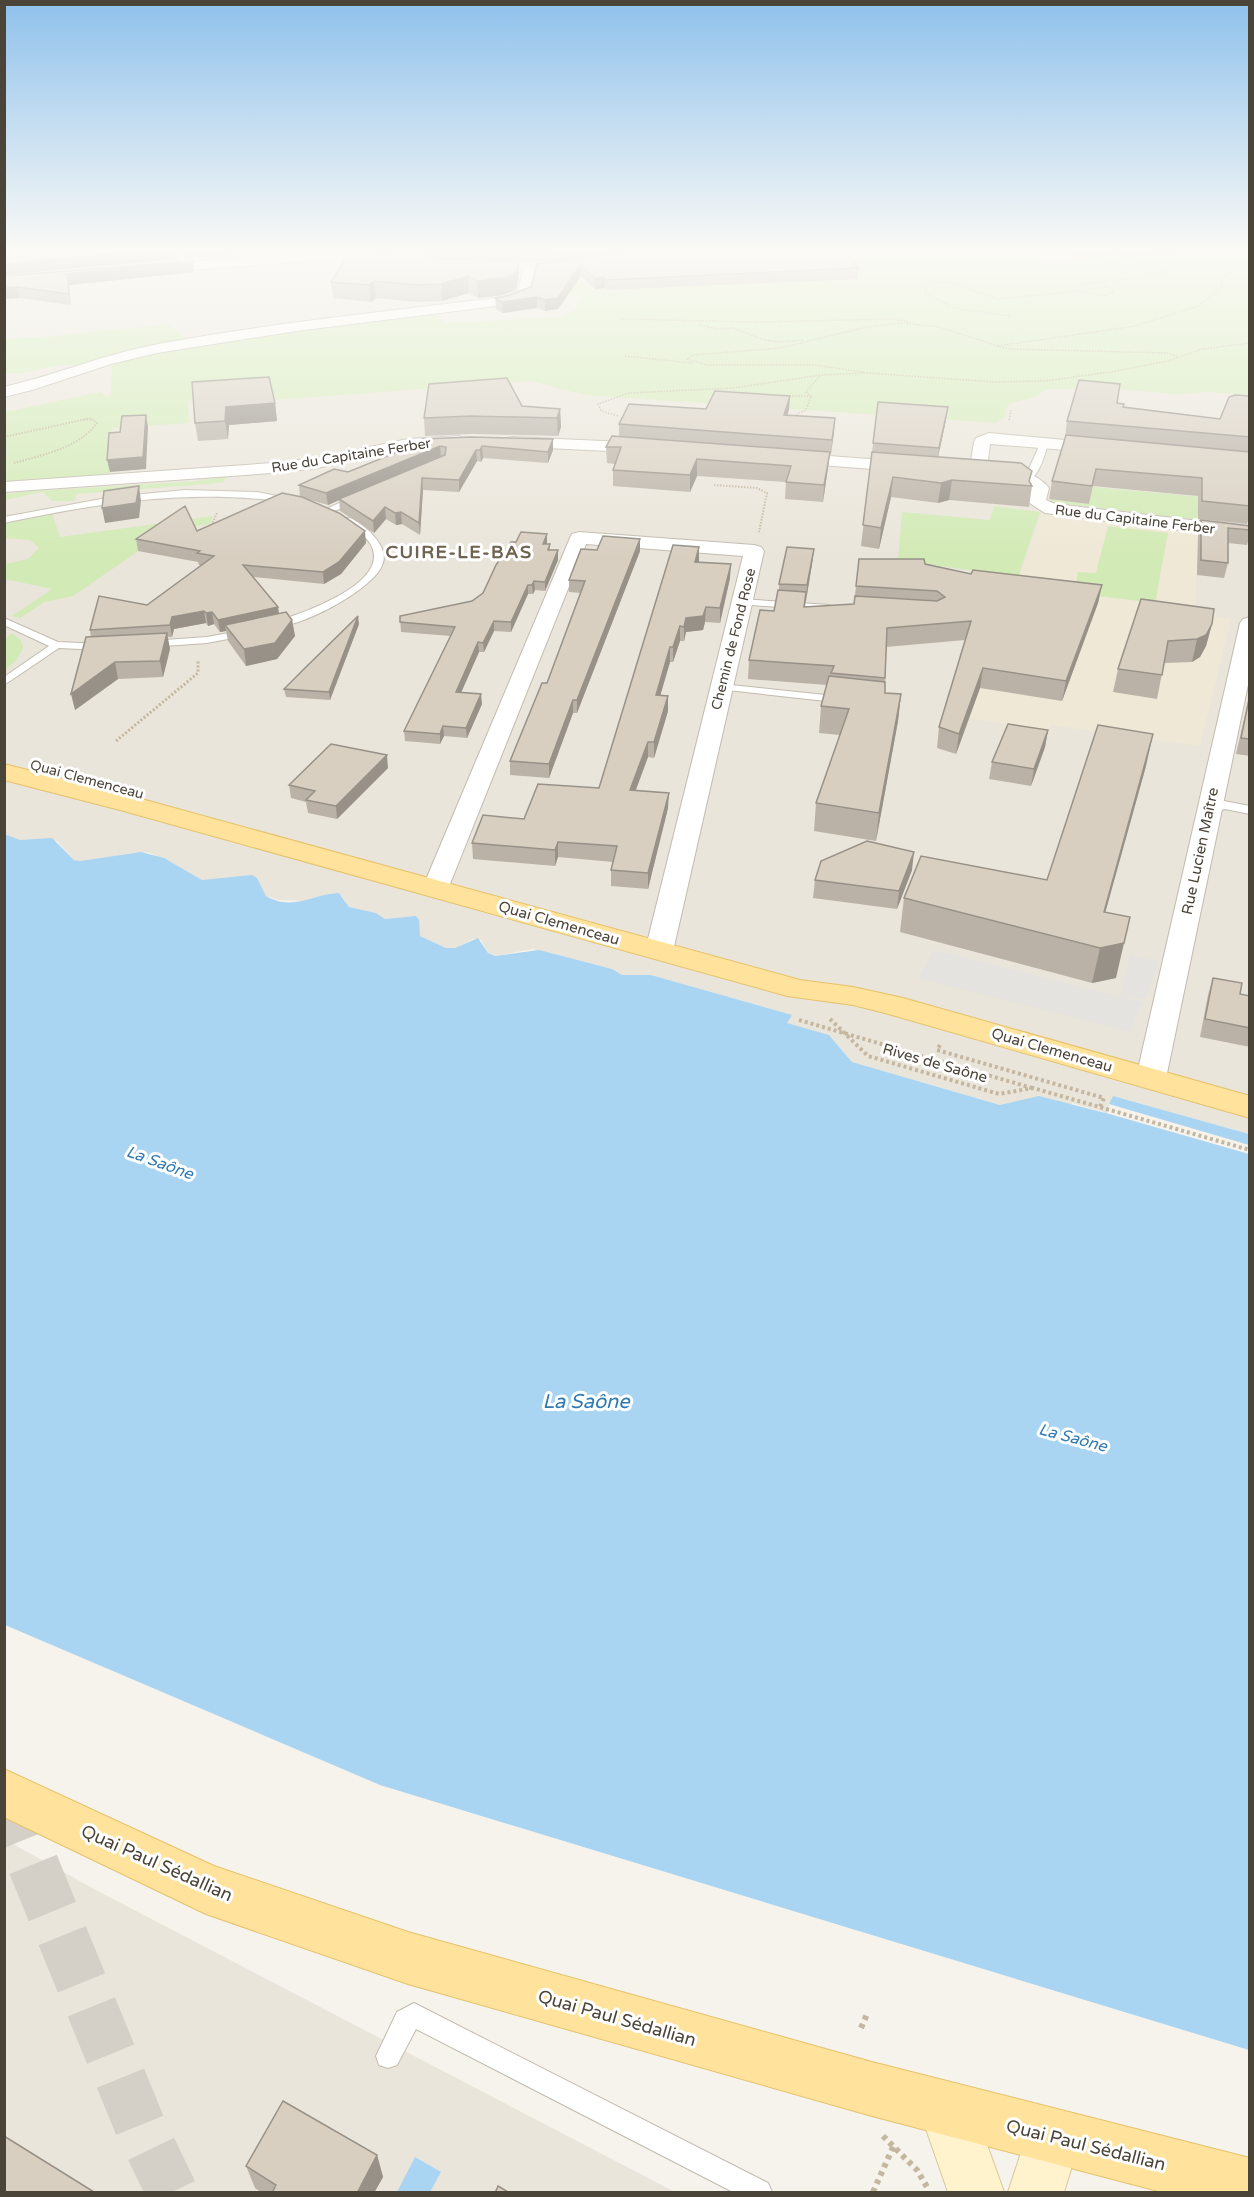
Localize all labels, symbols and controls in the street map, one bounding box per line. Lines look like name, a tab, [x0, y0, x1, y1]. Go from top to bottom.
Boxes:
street label: Rue du Capitaine Ferber	[270, 434, 433, 476]
street label: Rue du Capitaine Ferber	[1054, 501, 1217, 538]
district label: CUIRE-LE-BAS	[385, 541, 533, 563]
street label: Chemin de Fond Rose	[708, 566, 759, 712]
street label: Quai Clemenceau	[28, 756, 146, 803]
street label: Rue Lucien Maître	[1178, 786, 1222, 916]
street label: Quai Clemenceau	[496, 897, 622, 949]
street label: Quai Clemenceau	[989, 1024, 1115, 1076]
street label: Rives de Saône	[881, 1039, 989, 1087]
water label: La Saône	[123, 1142, 197, 1185]
water label: La Saône	[542, 1390, 631, 1414]
water label: La Saône	[1036, 1419, 1110, 1457]
street label: Quai Paul Sédallian	[78, 1820, 236, 1906]
street label: Quai Paul Sédallian	[535, 1985, 699, 2051]
street label: Quai Paul Sédallian	[1004, 2115, 1168, 2175]

